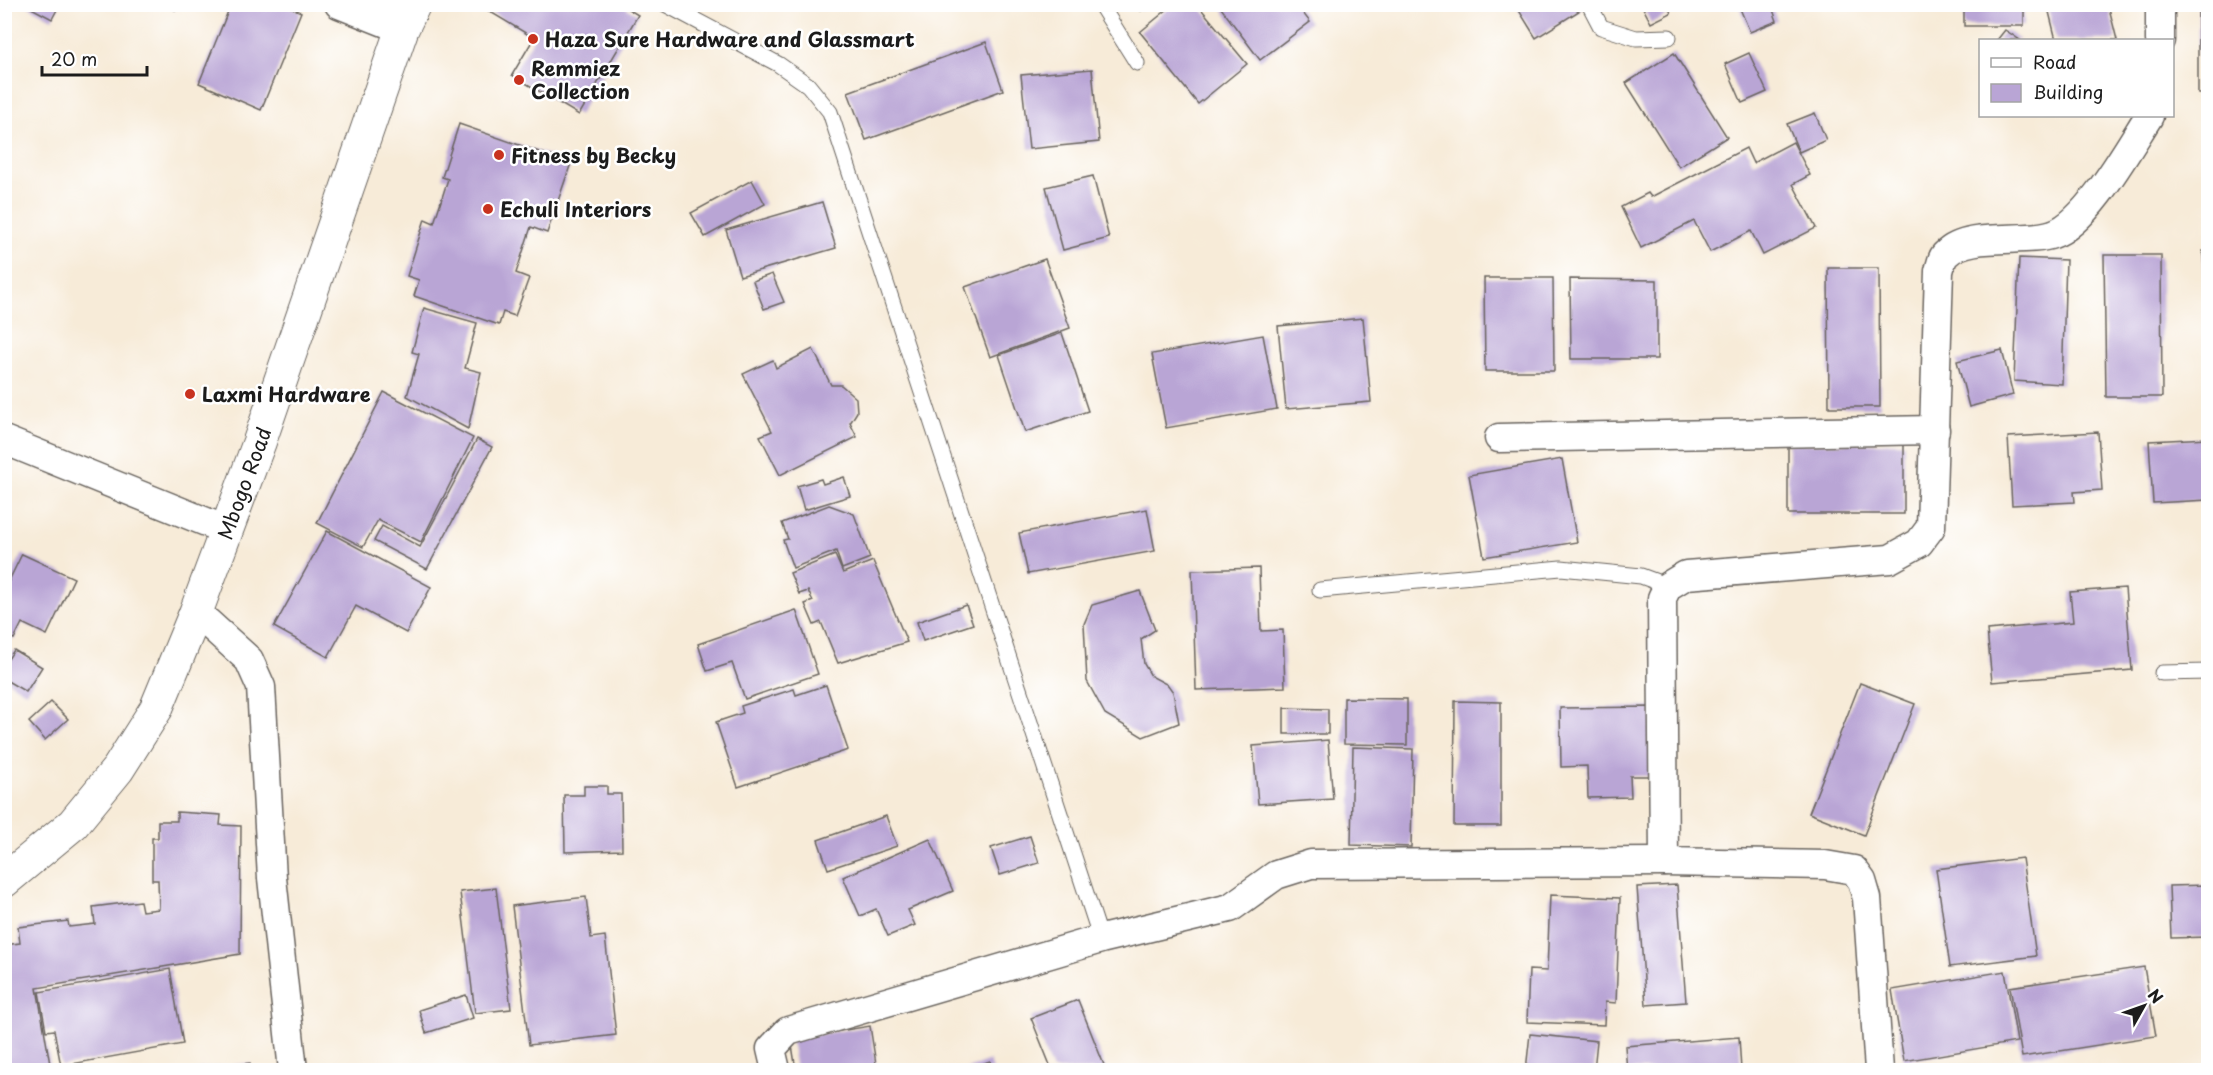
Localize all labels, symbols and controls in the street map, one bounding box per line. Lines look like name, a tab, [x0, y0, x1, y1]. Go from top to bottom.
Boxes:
place label: Haza Sure Hardware and Glassmart	[545, 24, 915, 54]
marker: Haza Sure Hardware and Glassmart	[526, 32, 540, 46]
scale bar	[42, 39, 147, 77]
legend	[1979, 39, 2174, 117]
text: 20 m	[51, 45, 97, 72]
text: Road	[2033, 48, 2077, 75]
place label: Remmiez Collection	[531, 53, 630, 106]
marker: Remmiez Collection	[512, 73, 526, 87]
text: Building	[2033, 78, 2103, 105]
place label: Fitness by Becky	[511, 140, 676, 170]
marker: Fitness by Becky	[492, 148, 506, 162]
place label: Echuli Interiors	[500, 194, 652, 224]
marker: Echuli Interiors	[481, 202, 495, 216]
place label: Laxmi Hardware	[202, 379, 371, 409]
marker: Laxmi Hardware	[183, 387, 197, 401]
street label: Mbogo Road	[209, 423, 278, 544]
north arrow	[2114, 976, 2174, 1036]
text: N	[2143, 983, 2170, 1008]

